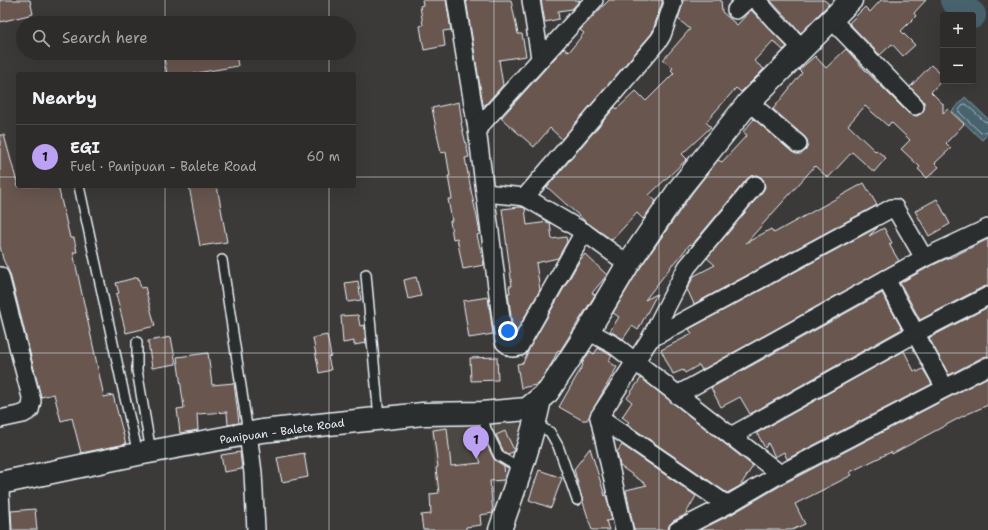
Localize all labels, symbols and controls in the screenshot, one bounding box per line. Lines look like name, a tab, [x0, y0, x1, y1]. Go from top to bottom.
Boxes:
map controls	[940, 12, 976, 84]
button: +	[940, 12, 976, 48]
search box	[16, 16, 356, 60]
icon: search	[30, 27, 52, 49]
text: Search here	[62, 28, 148, 48]
button: −	[940, 48, 976, 84]
text: Nearby	[32, 87, 97, 109]
text: EGI	[70, 138, 100, 158]
text: 1	[42, 148, 48, 165]
text: 60 m	[307, 148, 340, 165]
text: Fuel · Panipuan - Balete Road	[70, 158, 257, 175]
your location	[498, 321, 518, 341]
street label: Panipuan - Balete Road	[219, 415, 345, 448]
pin: 1	[463, 426, 489, 459]

